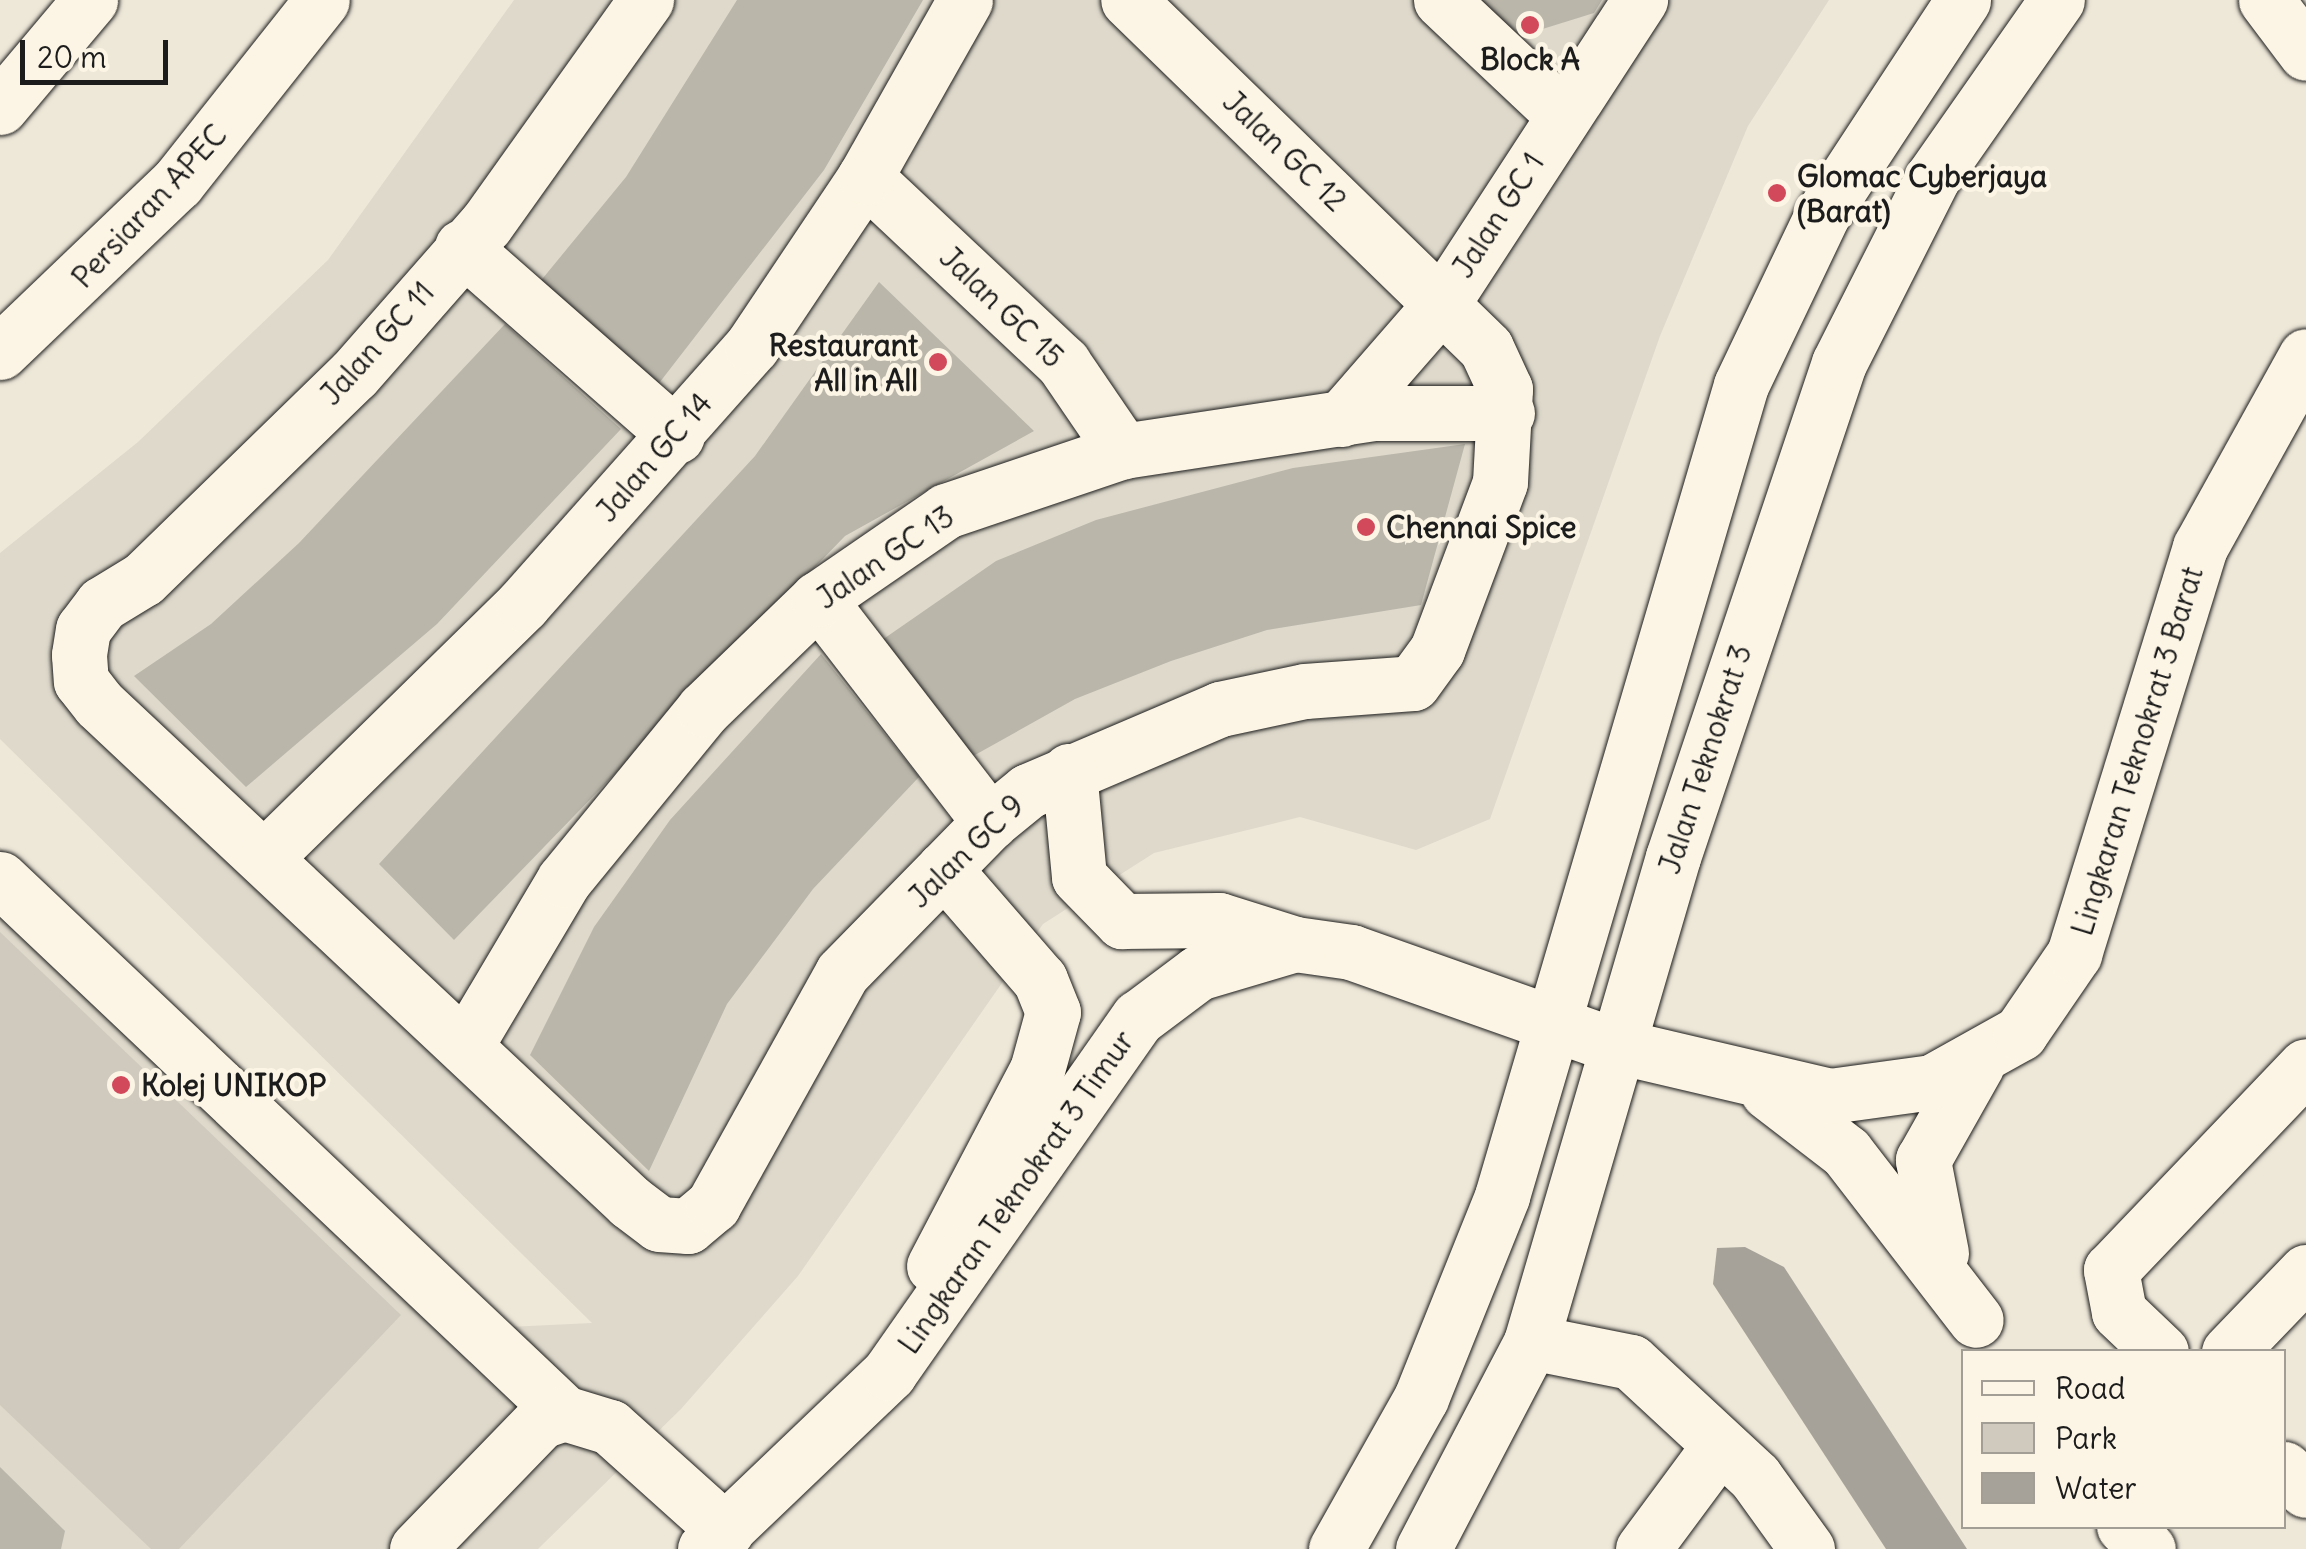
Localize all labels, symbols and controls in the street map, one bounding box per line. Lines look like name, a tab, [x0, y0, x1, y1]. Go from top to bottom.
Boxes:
marker: Block A	[1519, 14, 1541, 36]
scale bar	[25, 20, 172, 82]
text: 20 m	[37, 38, 107, 76]
place label: Block A	[1480, 41, 1580, 77]
street label: Jalan GC 12	[1216, 83, 1354, 219]
street label: Persiaran APEC	[64, 117, 234, 295]
street label: Jalan GC 1	[1444, 146, 1552, 284]
place label: Glomac Cyberjaya (Barat)	[1797, 158, 2047, 228]
marker: Glomac Cyberjaya (Barat)	[1766, 182, 1788, 204]
street label: Jalan GC 15	[933, 239, 1071, 375]
street label: Jalan GC 11	[312, 274, 442, 412]
place label: Restaurant All in All	[769, 327, 918, 398]
marker: Restaurant All in All	[927, 351, 949, 373]
street label: Jalan GC 14	[588, 385, 720, 529]
street label: Jalan GC 13	[809, 498, 961, 616]
place label: Chennai Spice	[1386, 509, 1576, 545]
marker: Chennai Spice	[1355, 516, 1377, 538]
street label: Lingkaran Teknokrat 3 Barat	[2064, 562, 2210, 940]
street label: Jalan Teknokrat 3	[1651, 640, 1759, 878]
street label: Jalan GC 9	[901, 787, 1031, 915]
street label: Lingkaran Teknokrat 3 Timur	[890, 1023, 1142, 1361]
place label: Kolej UNIKOP	[141, 1067, 326, 1103]
marker: Kolej UNIKOP	[110, 1074, 132, 1096]
legend	[1961, 1349, 2286, 1529]
text: Road	[2055, 1369, 2125, 1407]
text: Park	[2055, 1419, 2117, 1457]
text: Water	[2055, 1469, 2137, 1507]

